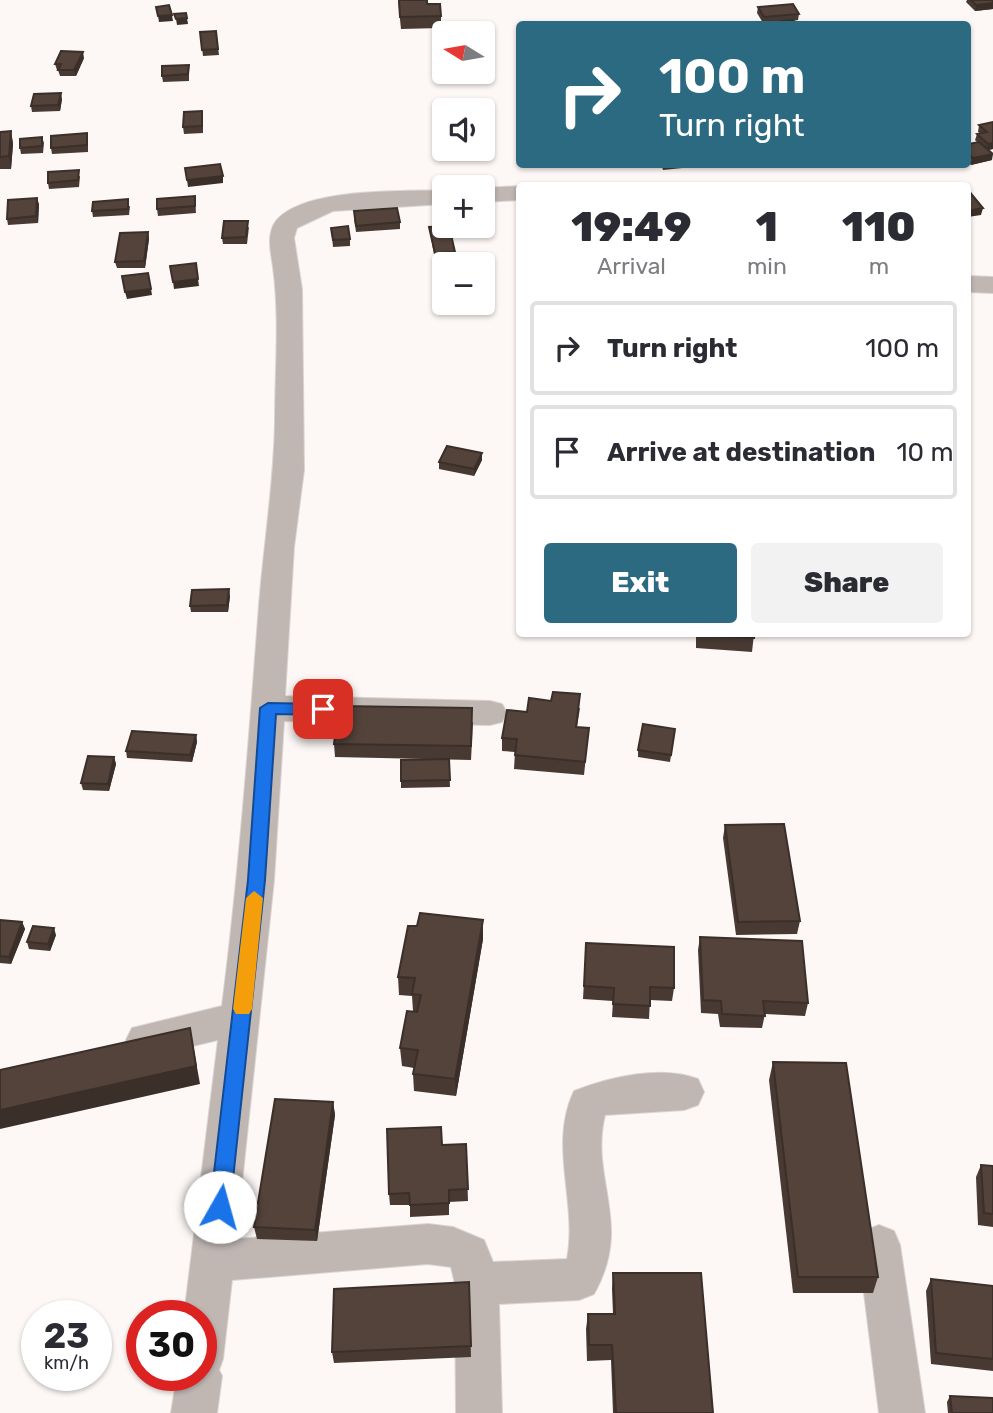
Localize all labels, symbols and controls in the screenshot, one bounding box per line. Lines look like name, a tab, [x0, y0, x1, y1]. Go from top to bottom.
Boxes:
north arrow	[432, 21, 495, 84]
map controls	[432, 21, 495, 315]
text: 100 m	[659, 47, 805, 105]
icon: right	[544, 49, 635, 140]
button: sound	[432, 98, 495, 161]
text: Turn right	[659, 106, 804, 144]
button: +	[432, 175, 495, 238]
text: 19:49	[571, 202, 692, 252]
text: 1	[756, 202, 778, 252]
text: 110	[842, 202, 916, 252]
button: −	[432, 252, 495, 315]
text: Arrival	[597, 252, 666, 280]
text: min	[747, 252, 787, 280]
text: m	[869, 252, 889, 280]
icon: right	[548, 329, 586, 367]
text: Turn right	[607, 333, 737, 364]
text: 100 m	[865, 333, 939, 364]
icon: arrive	[548, 433, 586, 471]
text: Arrive at destination	[607, 437, 875, 468]
text: 10 m	[896, 437, 954, 468]
button: Exit	[544, 543, 737, 623]
button: Share	[751, 543, 943, 623]
pin	[293, 679, 353, 739]
icon: arrive	[304, 690, 342, 728]
position arrow	[183, 1170, 257, 1244]
speed limit sign: 30	[126, 1300, 217, 1391]
text: 23	[44, 1315, 89, 1357]
text: km/h	[44, 1352, 89, 1374]

